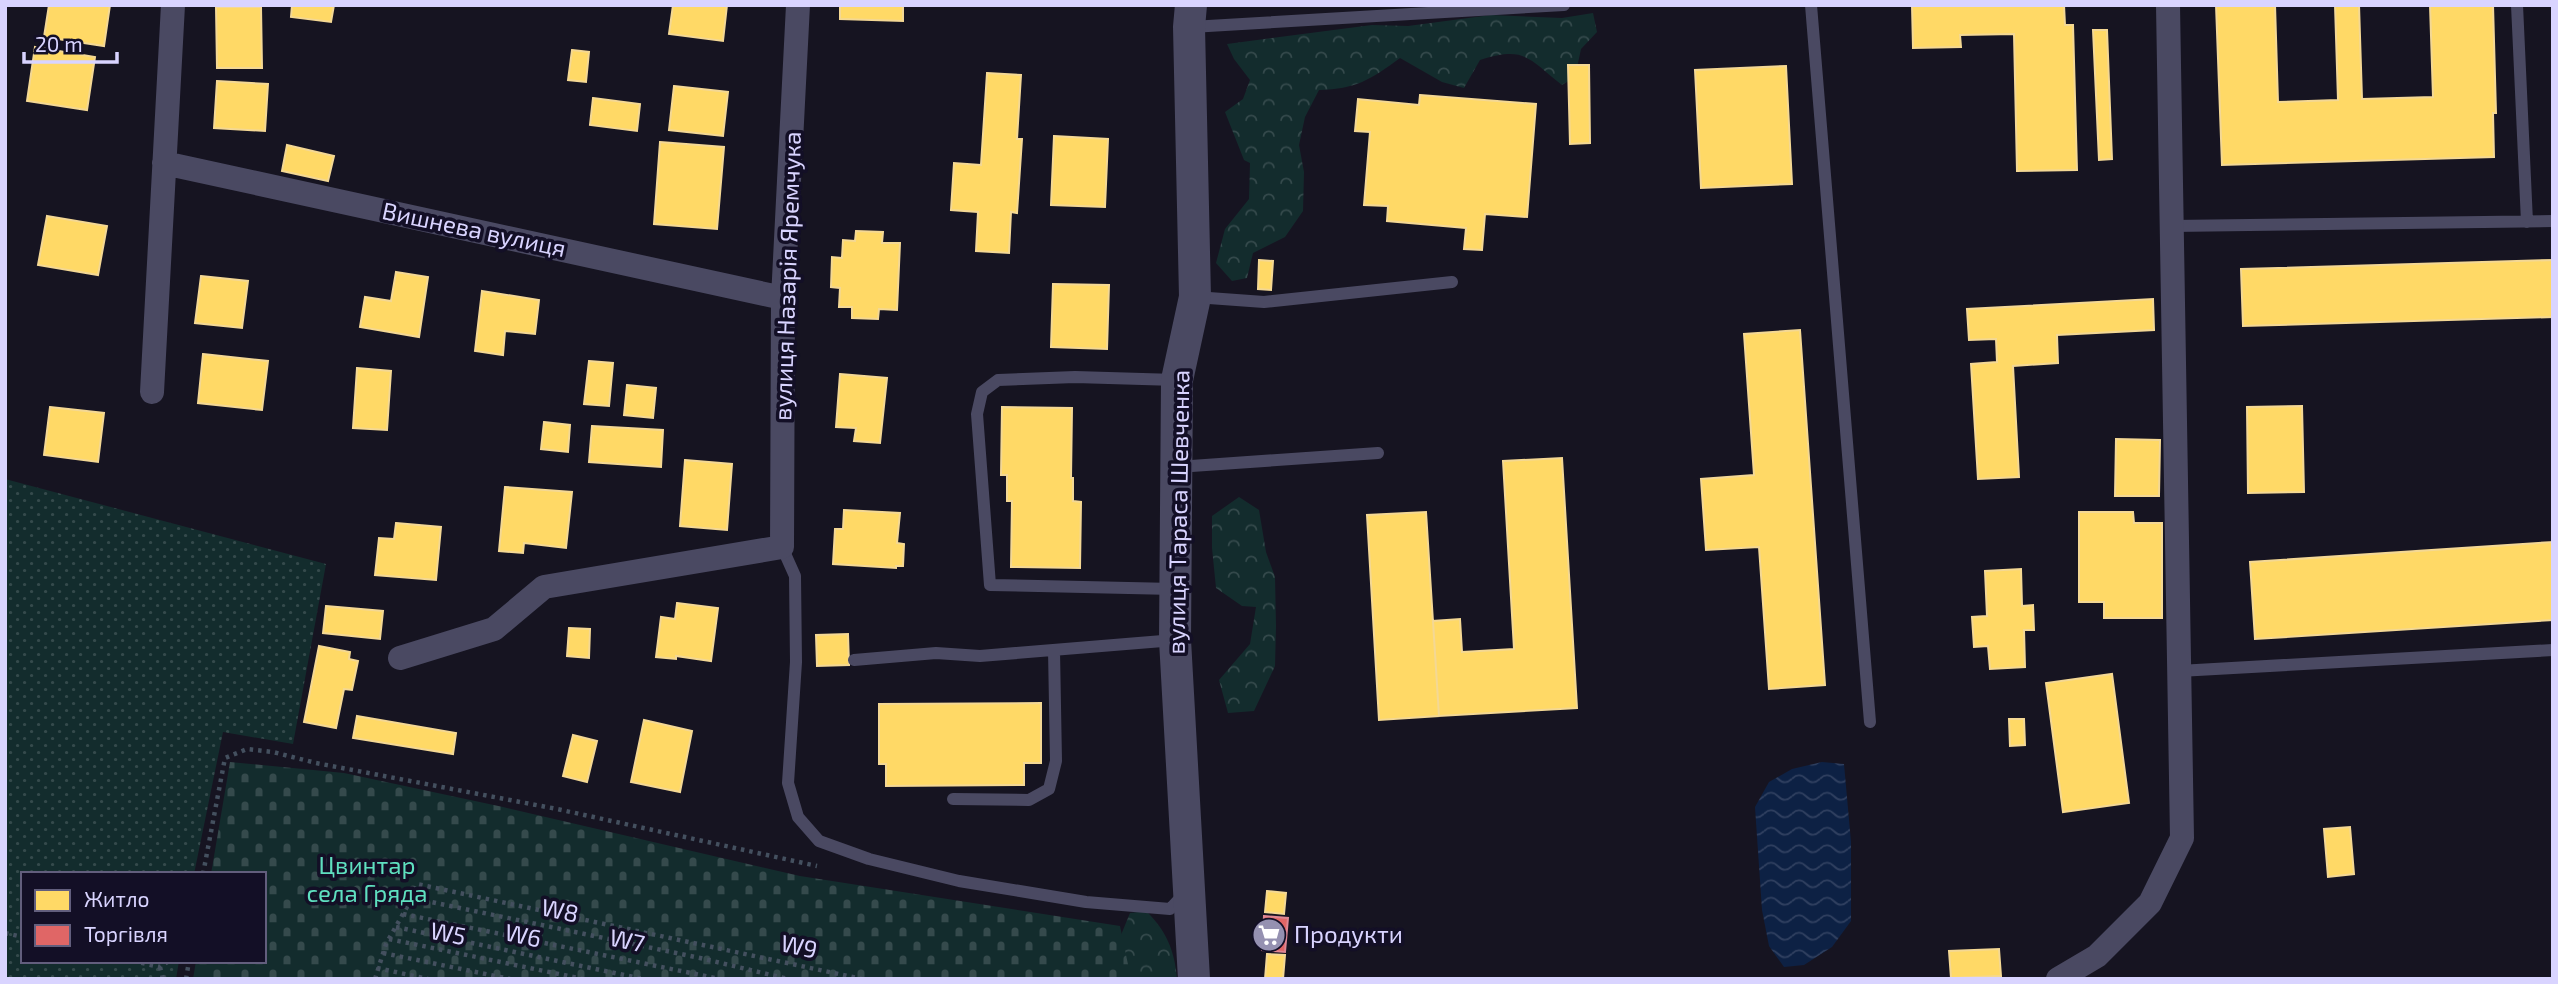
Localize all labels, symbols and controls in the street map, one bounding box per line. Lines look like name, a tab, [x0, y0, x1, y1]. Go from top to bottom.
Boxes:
scale bar	[24, 21, 117, 65]
text: 20 m	[35, 31, 83, 56]
street label: вулиця Назарія Яремчука	[767, 131, 807, 421]
street label: Вишнева вулиця	[380, 195, 569, 263]
street label: вулиця Тараса Шевченка	[1161, 369, 1195, 654]
park label: Цвинтар села Гряда	[306, 850, 428, 907]
legend	[21, 872, 266, 963]
text: Житло	[84, 886, 149, 911]
street label: W8	[539, 891, 582, 928]
street label: W5	[428, 915, 469, 950]
supermarket icon: Продукти	[1250, 916, 1288, 954]
street label: W6	[502, 917, 544, 953]
place label: Продукти	[1294, 919, 1403, 949]
text: Торгівля	[84, 921, 168, 946]
street label: W7	[607, 922, 647, 957]
street label: W9	[778, 928, 820, 964]

